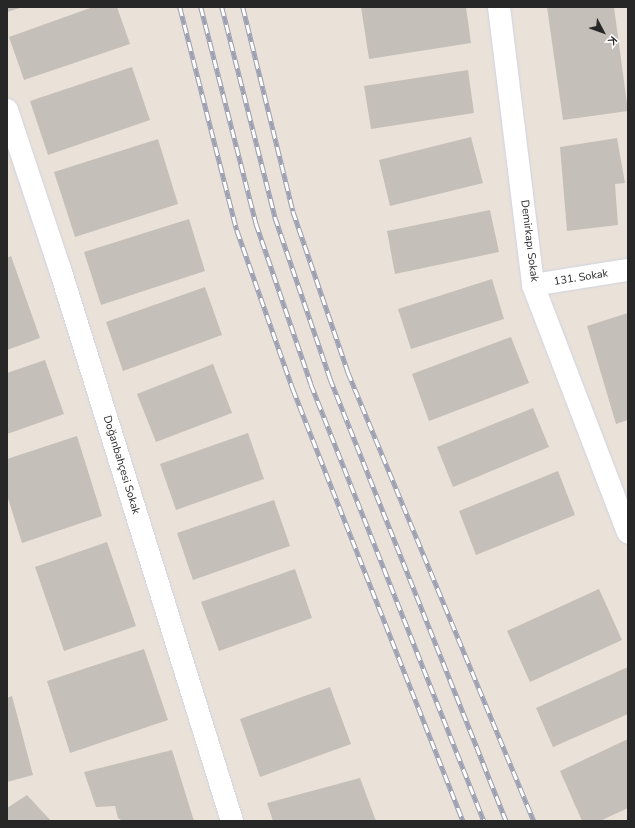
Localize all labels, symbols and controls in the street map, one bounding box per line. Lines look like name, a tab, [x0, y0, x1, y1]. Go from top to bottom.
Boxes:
north arrow	[583, 12, 623, 52]
text: K	[604, 33, 620, 48]
street label: Demirkapı Sokak	[517, 199, 541, 283]
street label: 131. Sokak	[553, 267, 609, 289]
street label: Doğanbahçesi Sokak	[100, 414, 142, 516]

